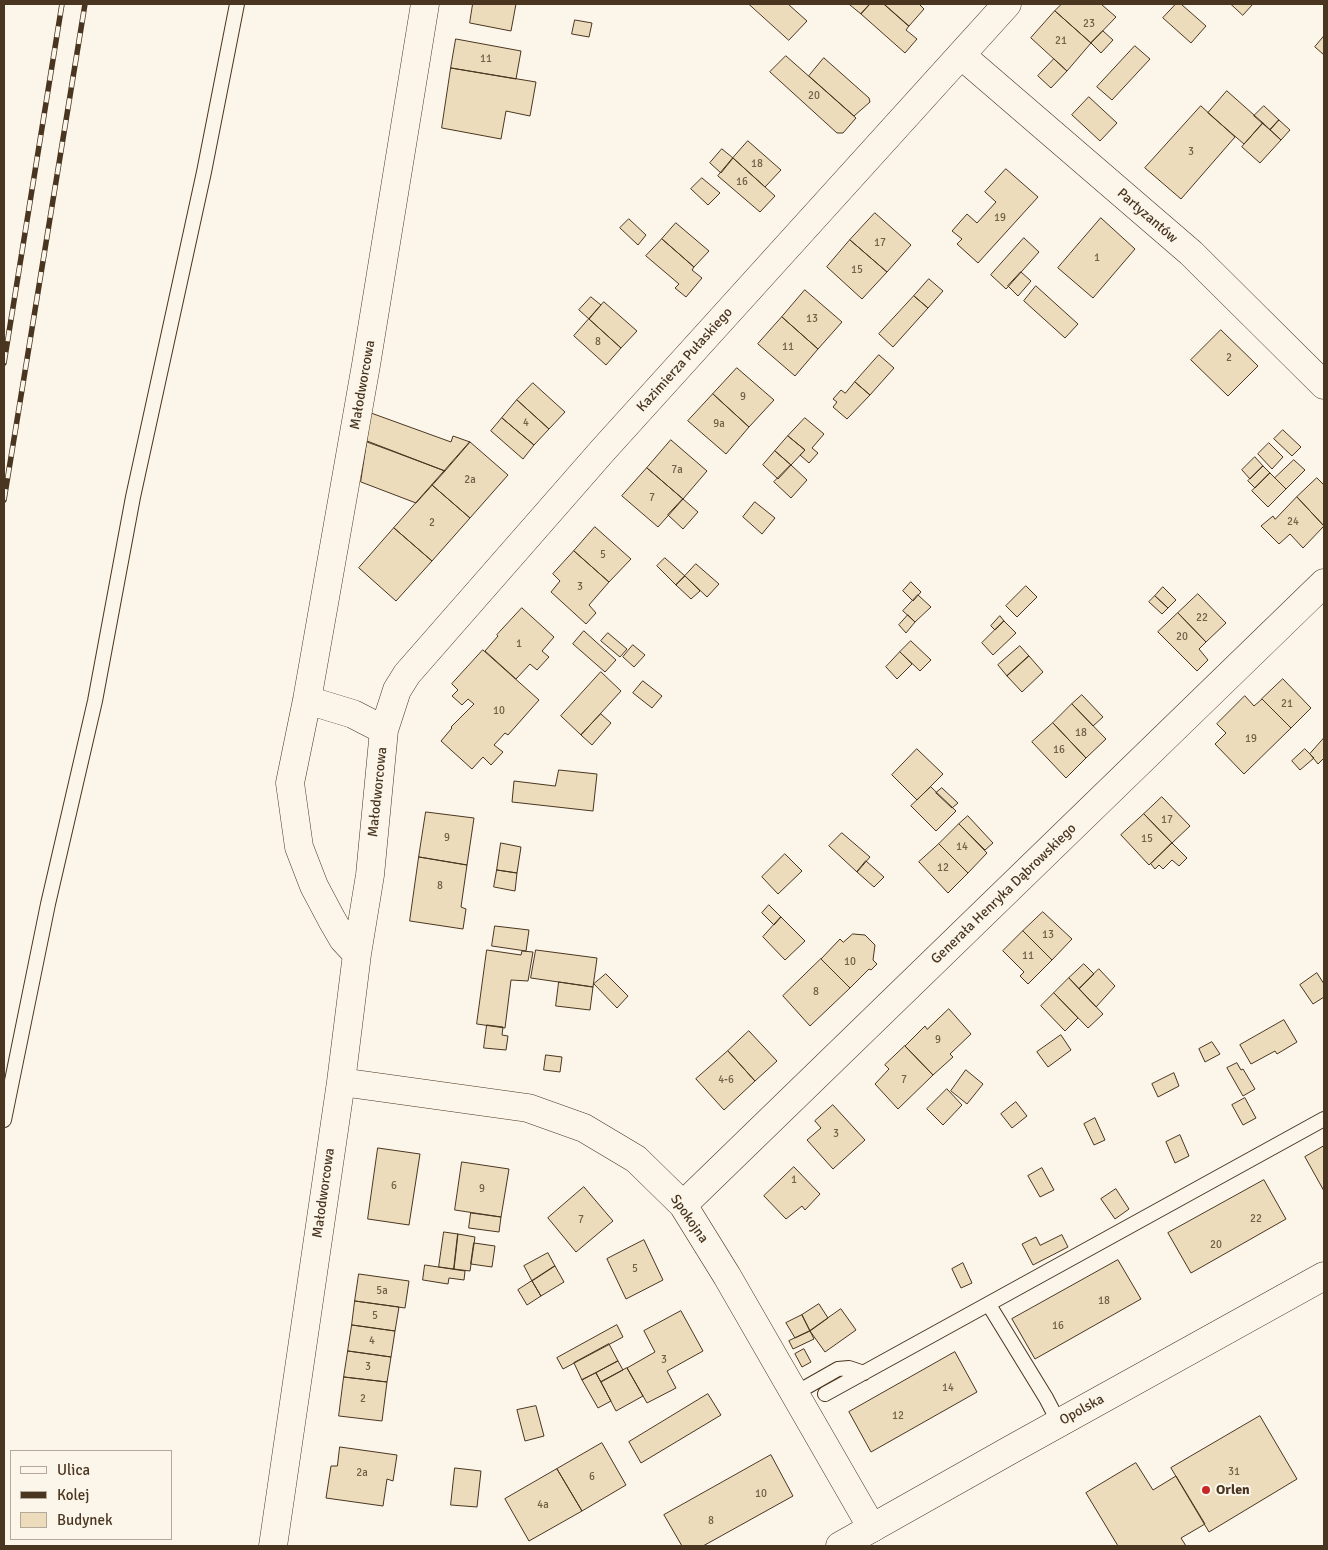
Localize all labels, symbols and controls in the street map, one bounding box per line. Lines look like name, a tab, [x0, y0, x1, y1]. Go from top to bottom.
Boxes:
house number: 23	[1083, 17, 1095, 31]
house number: 21	[1055, 34, 1067, 48]
house number: 11	[480, 52, 492, 66]
house number: 20	[808, 89, 820, 103]
house number: 3	[1188, 145, 1194, 159]
house number: 18	[751, 157, 763, 171]
house number: 16	[736, 175, 748, 189]
street label: Partyzantów	[1113, 185, 1181, 247]
house number: 19	[994, 211, 1006, 225]
house number: 17	[874, 236, 886, 250]
house number: 1	[1094, 251, 1100, 265]
house number: 15	[851, 263, 863, 277]
street label: Kazimierza Pułaskiego	[634, 304, 736, 416]
house number: 13	[806, 312, 818, 326]
house number: 8	[595, 335, 601, 349]
street label: Małodworcowa	[347, 339, 379, 431]
house number: 11	[782, 340, 794, 354]
house number: 2	[1226, 351, 1232, 365]
house number: 9	[740, 390, 746, 404]
house number: 4	[523, 416, 529, 430]
house number: 9a	[713, 417, 725, 431]
house number: 7a	[671, 463, 683, 477]
house number: 2a	[464, 473, 476, 487]
house number: 7	[649, 491, 655, 505]
house number: 24	[1287, 515, 1299, 529]
house number: 2	[429, 516, 435, 530]
house number: 5	[600, 548, 606, 562]
house number: 3	[577, 580, 583, 594]
house number: 22	[1196, 611, 1208, 625]
house number: 20	[1176, 630, 1188, 644]
house number: 1	[516, 637, 522, 651]
house number: 21	[1281, 697, 1293, 711]
house number: 10	[493, 704, 505, 718]
house number: 18	[1075, 726, 1087, 740]
house number: 19	[1245, 732, 1257, 746]
house number: 16	[1053, 743, 1065, 757]
street label: Małodworcowa	[365, 746, 391, 838]
house number: 17	[1161, 813, 1173, 827]
street label: Generała Henryka Dąbrowskiego	[928, 820, 1080, 968]
house number: 9	[444, 831, 450, 845]
house number: 15	[1141, 832, 1153, 846]
house number: 14	[956, 840, 968, 854]
house number: 12	[937, 861, 949, 875]
house number: 8	[437, 879, 443, 893]
house number: 13	[1042, 928, 1054, 942]
house number: 11	[1022, 949, 1034, 963]
house number: 10	[844, 955, 856, 969]
house number: 8	[813, 985, 819, 999]
house number: 9	[935, 1033, 941, 1047]
house number: 4-6	[718, 1073, 734, 1087]
house number: 7	[901, 1073, 907, 1087]
house number: 3	[833, 1127, 839, 1141]
street label: Małodworcowa	[309, 1147, 339, 1239]
house number: 1	[791, 1173, 797, 1187]
house number: 6	[391, 1179, 397, 1193]
house number: 9	[479, 1182, 485, 1196]
street label: Spokojna	[666, 1192, 712, 1246]
house number: 22	[1250, 1212, 1262, 1226]
house number: 7	[578, 1213, 584, 1227]
house number: 20	[1210, 1238, 1222, 1252]
house number: 5	[632, 1262, 638, 1276]
house number: 5a	[376, 1284, 388, 1298]
house number: 18	[1098, 1294, 1110, 1308]
house number: 5	[372, 1309, 378, 1323]
house number: 16	[1052, 1319, 1064, 1333]
house number: 4	[369, 1334, 375, 1348]
house number: 3	[661, 1353, 667, 1367]
house number: 3	[365, 1360, 371, 1374]
house number: 14	[942, 1381, 954, 1395]
street label: Opolska	[1057, 1391, 1107, 1429]
house number: 2	[360, 1392, 366, 1406]
house number: 12	[892, 1409, 904, 1423]
legend	[10, 1450, 172, 1540]
text: Ulica	[57, 1461, 90, 1479]
house number: 31	[1228, 1465, 1240, 1479]
house number: 2a	[356, 1466, 368, 1480]
house number: 6	[589, 1470, 595, 1484]
place label: Orlen	[1216, 1482, 1250, 1498]
marker: Orlen	[1200, 1484, 1212, 1496]
text: Kolej	[57, 1486, 89, 1504]
house number: 10	[755, 1487, 767, 1501]
house number: 4a	[537, 1498, 549, 1512]
text: Budynek	[57, 1511, 112, 1529]
house number: 8	[708, 1514, 714, 1528]

